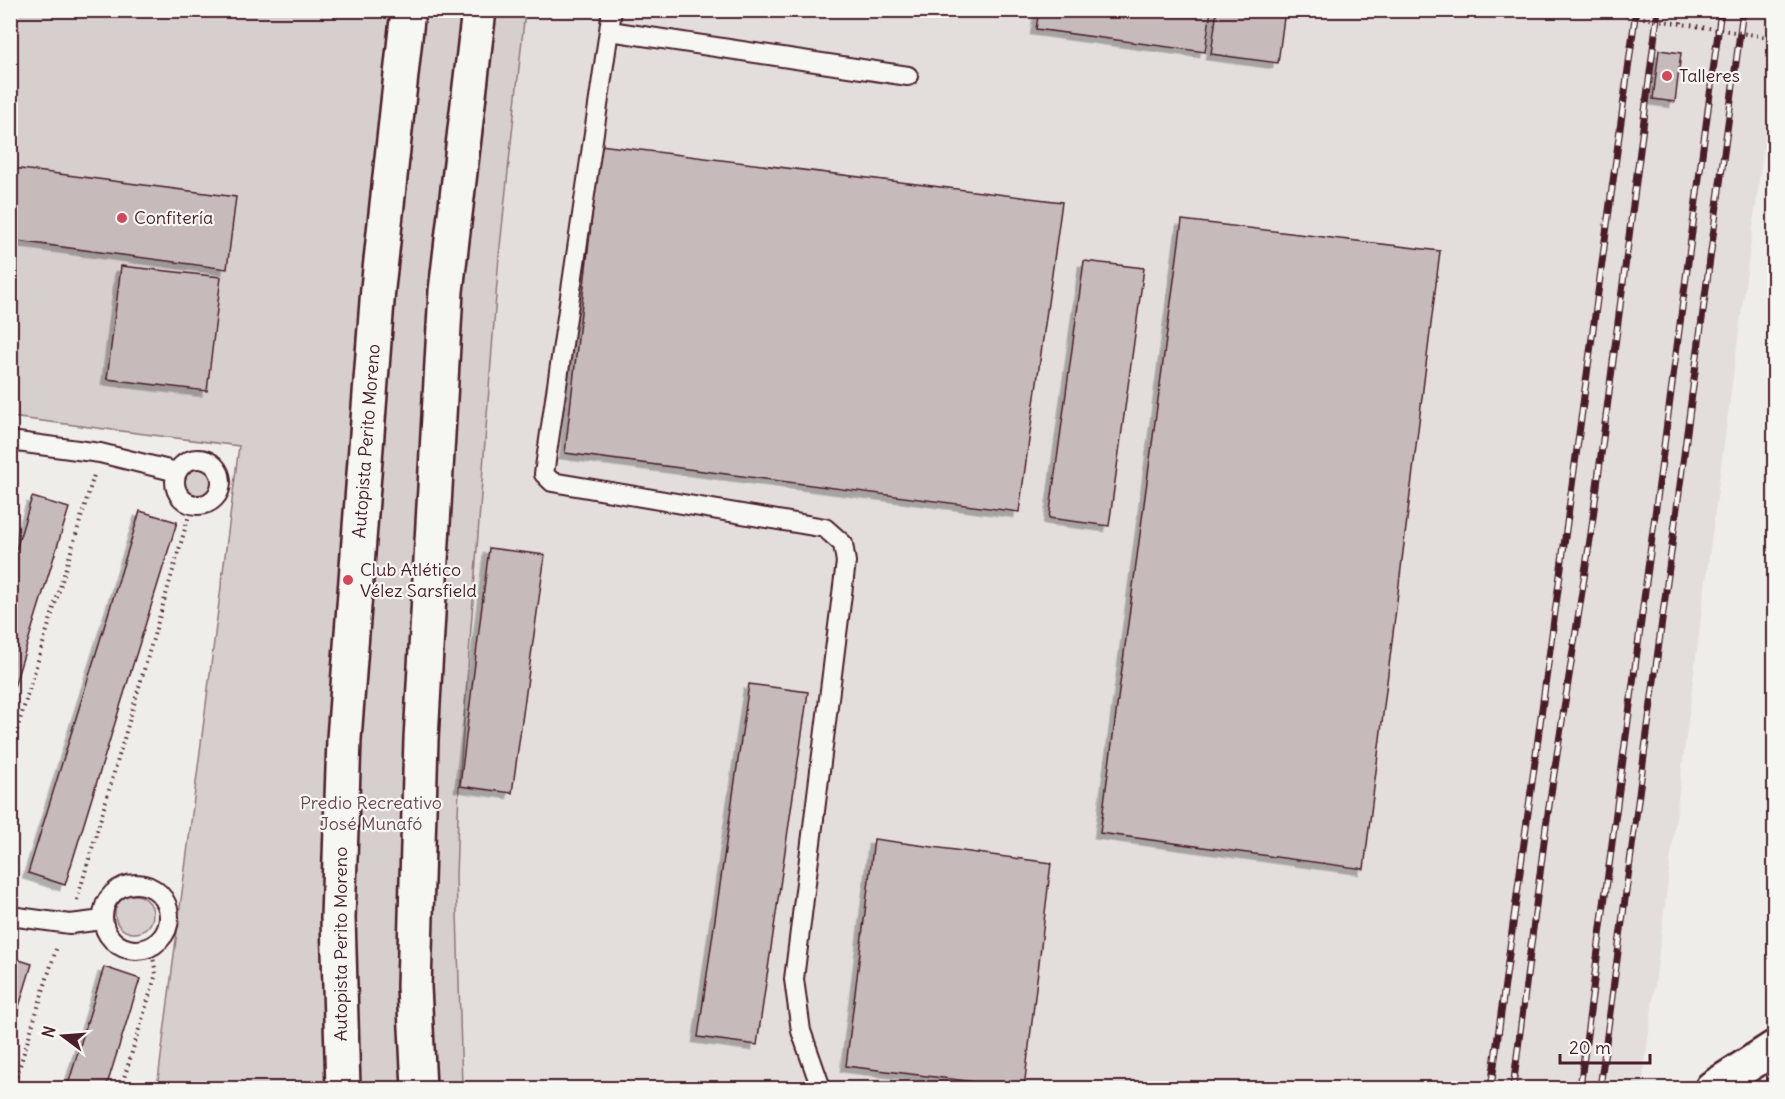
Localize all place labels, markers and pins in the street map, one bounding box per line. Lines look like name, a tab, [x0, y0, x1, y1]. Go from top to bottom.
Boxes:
place label: Talleres	[1679, 64, 1740, 87]
marker: Talleres	[1660, 69, 1674, 83]
place label: Confitería	[134, 206, 213, 229]
marker: Confitería	[115, 211, 129, 225]
place label: Club Atlético Vélez Sarsfield	[360, 558, 477, 602]
marker: Club Atlético Vélez Sarsfield	[341, 573, 355, 587]

